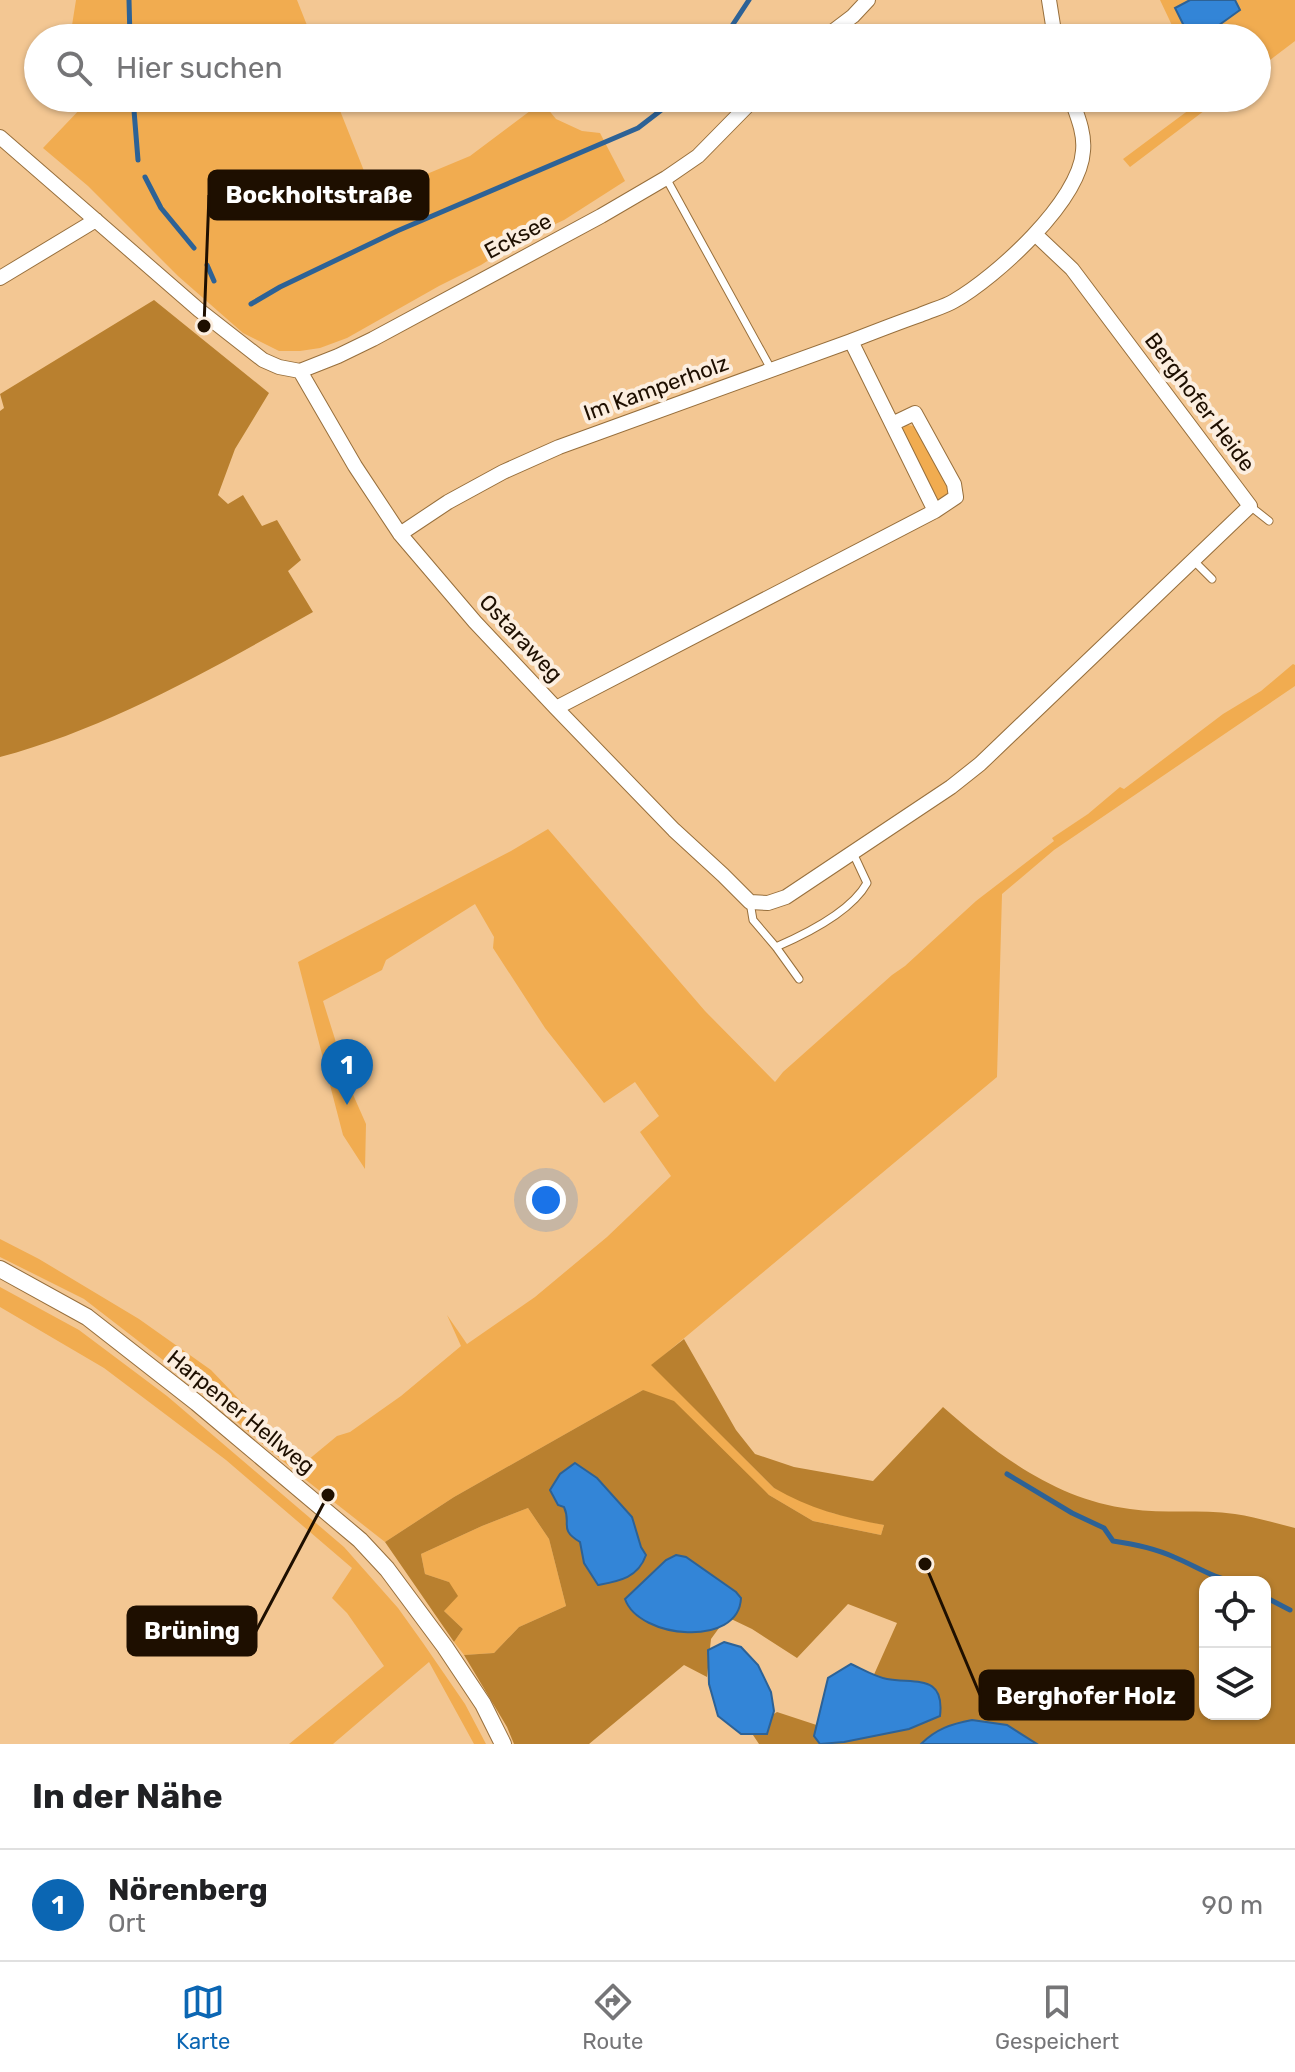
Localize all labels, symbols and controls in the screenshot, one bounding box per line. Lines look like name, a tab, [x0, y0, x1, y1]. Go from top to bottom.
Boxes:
search box	[24, 24, 1271, 112]
icon: search	[52, 46, 96, 90]
text: Hier suchen	[116, 50, 283, 86]
callout: Bockholtstraße	[209, 171, 428, 219]
text: Bockholtstraße	[226, 181, 412, 209]
street label: Ecksee	[480, 207, 556, 265]
street label: Berghofer Heide	[1139, 327, 1261, 477]
street label: Im Kamperholz	[580, 349, 732, 427]
street label: Ostaraweg	[474, 589, 568, 687]
pin: 1	[321, 1039, 373, 1105]
your location	[526, 1180, 566, 1220]
street label: Harpener Hellweg	[162, 1344, 320, 1480]
map controls	[1199, 1576, 1271, 1720]
button: locate	[1199, 1576, 1271, 1648]
callout: Brüning	[128, 1607, 256, 1655]
text: Brüning	[144, 1617, 240, 1645]
button: layers	[1199, 1648, 1271, 1720]
callout: Berghofer Holz	[980, 1671, 1193, 1719]
text: Berghofer Holz	[996, 1682, 1176, 1710]
text: In der Nähe	[32, 1776, 223, 1817]
text: Nörenberg	[108, 1872, 268, 1908]
text: 1	[52, 1890, 64, 1921]
text: 90 m	[1202, 1890, 1263, 1921]
text: Ort	[108, 1908, 146, 1939]
tab: Karte	[176, 1980, 230, 2055]
tab: Route	[582, 1980, 643, 2055]
tab: Gespeichert	[995, 1980, 1119, 2055]

